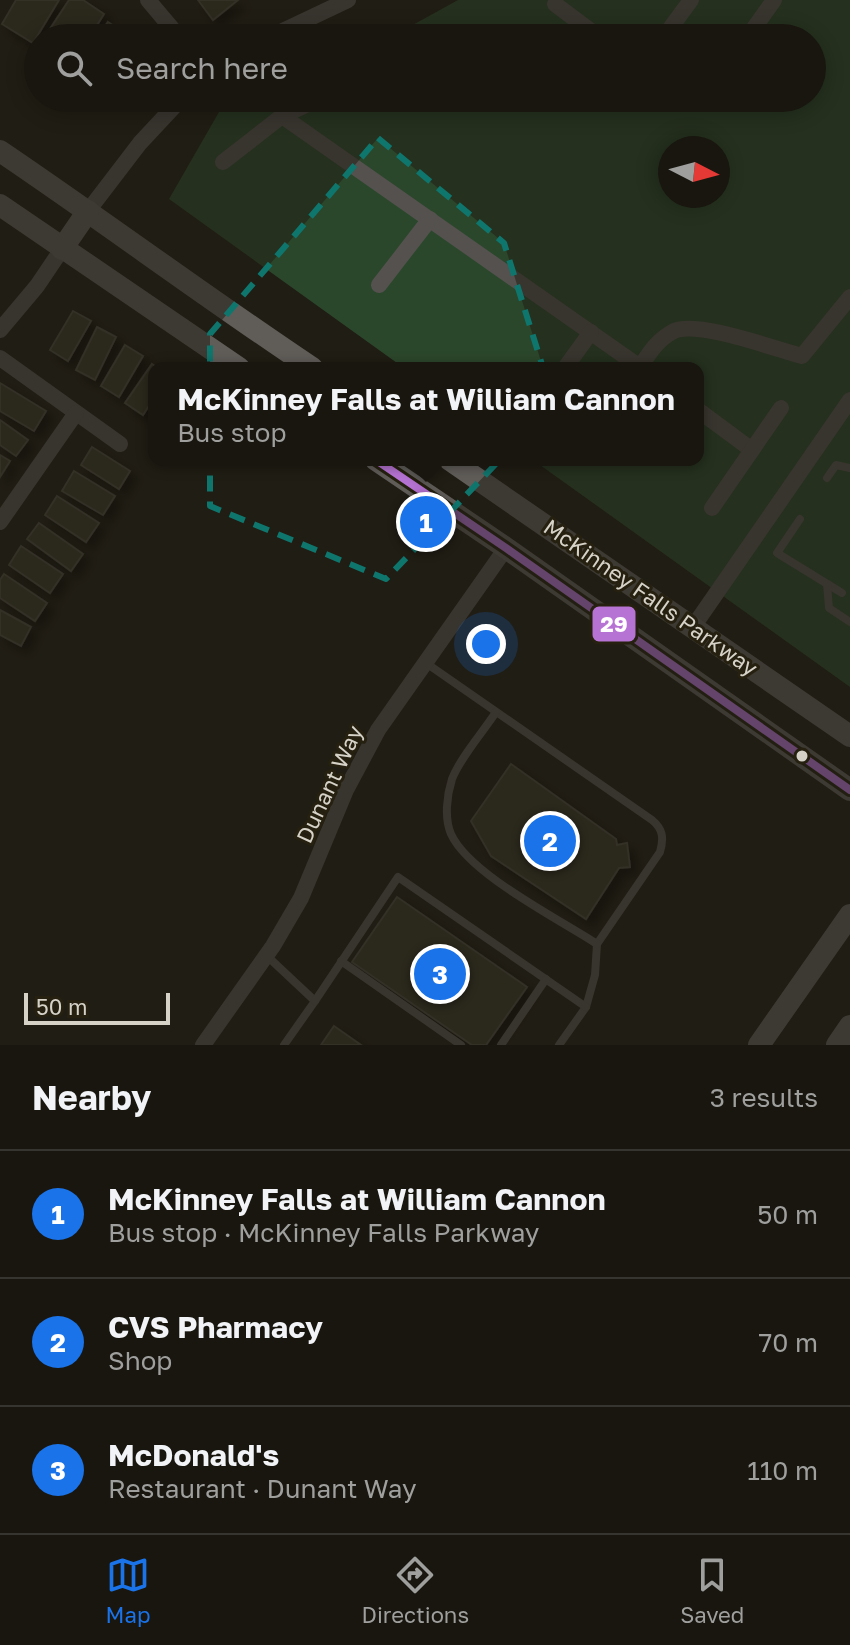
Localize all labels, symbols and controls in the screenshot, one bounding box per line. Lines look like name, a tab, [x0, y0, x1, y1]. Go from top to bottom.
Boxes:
search box	[24, 24, 826, 112]
icon: search	[52, 46, 96, 90]
text: Search here	[116, 50, 288, 86]
north arrow	[658, 136, 730, 208]
popup	[148, 362, 704, 466]
text: McKinney Falls at William Cannon	[177, 381, 675, 417]
text: Bus stop	[177, 417, 286, 448]
pin: 1	[400, 492, 452, 552]
street label: McKinney Falls Parkway	[539, 513, 763, 681]
line badge: 29	[591, 605, 637, 643]
text: 29	[600, 610, 628, 637]
your location	[466, 624, 506, 664]
street label: Dunant Way	[290, 721, 368, 847]
unlabelled marker	[794, 748, 810, 764]
pin: 2	[524, 811, 576, 871]
pin: 3	[414, 944, 466, 1004]
scale bar	[24, 989, 170, 1025]
text: 50 m	[36, 993, 87, 1020]
text: Nearby	[32, 1077, 152, 1117]
text: 3 results	[710, 1082, 818, 1113]
text: McKinney Falls at William Cannon	[108, 1181, 606, 1217]
text: 1	[51, 1199, 65, 1230]
text: 50 m	[757, 1199, 818, 1230]
text: Bus stop · McKinney Falls Parkway	[108, 1217, 539, 1248]
text: CVS Pharmacy	[108, 1309, 323, 1345]
text: 2	[50, 1327, 66, 1358]
text: 70 m	[759, 1327, 818, 1358]
text: Shop	[108, 1345, 172, 1376]
text: McDonald's	[108, 1437, 279, 1473]
text: 3	[50, 1455, 66, 1486]
text: 110 m	[747, 1455, 818, 1486]
text: Restaurant · Dunant Way	[108, 1473, 417, 1504]
tab: Map	[106, 1553, 150, 1628]
tab: Directions	[362, 1553, 469, 1628]
tab: Saved	[680, 1553, 744, 1628]

